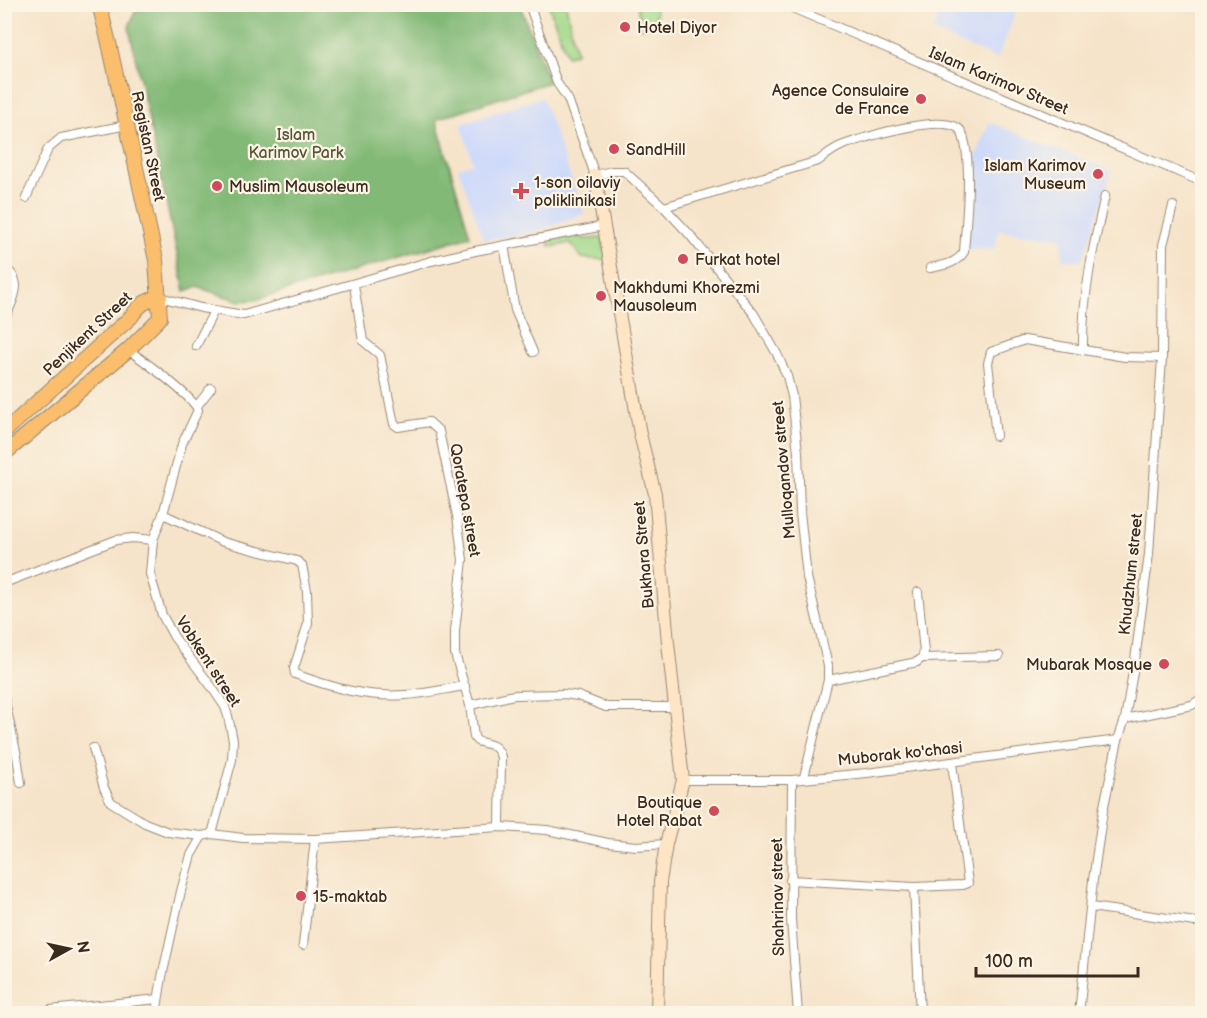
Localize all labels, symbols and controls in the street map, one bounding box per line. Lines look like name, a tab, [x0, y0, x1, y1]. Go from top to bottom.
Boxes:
place label: Hotel Diyor	[637, 19, 717, 38]
marker: Hotel Diyor	[618, 20, 632, 34]
street label: Islam Karimov Street	[926, 43, 1071, 119]
place label: Agence Consulaire de France	[772, 82, 910, 119]
street label: Registan Street	[127, 89, 169, 203]
marker: Agence Consulaire de France	[914, 92, 928, 106]
park label: Islam Karimov Park	[248, 126, 344, 163]
place label: SandHill	[626, 141, 686, 160]
marker: SandHill	[607, 142, 621, 156]
place label: Islam Karimov Museum	[984, 157, 1086, 194]
marker: Islam Karimov Museum	[1091, 167, 1105, 181]
place label: 1-son oilaviy poliklinikasi	[534, 174, 621, 211]
place label: Muslim Mausoleum	[229, 178, 368, 197]
marker: Muslim Mausoleum	[210, 179, 224, 193]
marker: 1-son oilaviy poliklinikasi	[512, 182, 530, 200]
place label: Furkat hotel	[695, 251, 780, 270]
marker: Furkat hotel	[676, 252, 690, 266]
place label: Makhdumi Khorezmi Mausoleum	[613, 279, 760, 316]
street label: Penjikent Street	[40, 288, 136, 380]
marker: Makhdumi Khorezmi Mausoleum	[594, 289, 608, 303]
street label: Mulloqandov street	[769, 400, 800, 540]
street label: Qoratepa street	[445, 442, 484, 559]
street label: Bukhara Street	[630, 500, 659, 610]
street label: Khudzhum street	[1116, 512, 1147, 636]
street label: Vobkent street	[171, 613, 244, 711]
place label: Mubarak Mosque	[1026, 656, 1152, 675]
marker: Mubarak Mosque	[1157, 657, 1171, 671]
street label: Muborak ko'chasi	[837, 738, 963, 770]
place label: Boutique Hotel Rabat	[616, 794, 703, 831]
marker: Boutique Hotel Rabat	[707, 804, 721, 818]
street label: Shahrinav street	[768, 838, 789, 956]
place label: 15-maktab	[313, 888, 387, 907]
marker: 15-maktab	[294, 889, 308, 903]
north arrow	[39, 919, 99, 979]
text: N	[72, 940, 93, 954]
scale bar	[976, 940, 1138, 978]
text: 100 m	[985, 951, 1033, 972]

